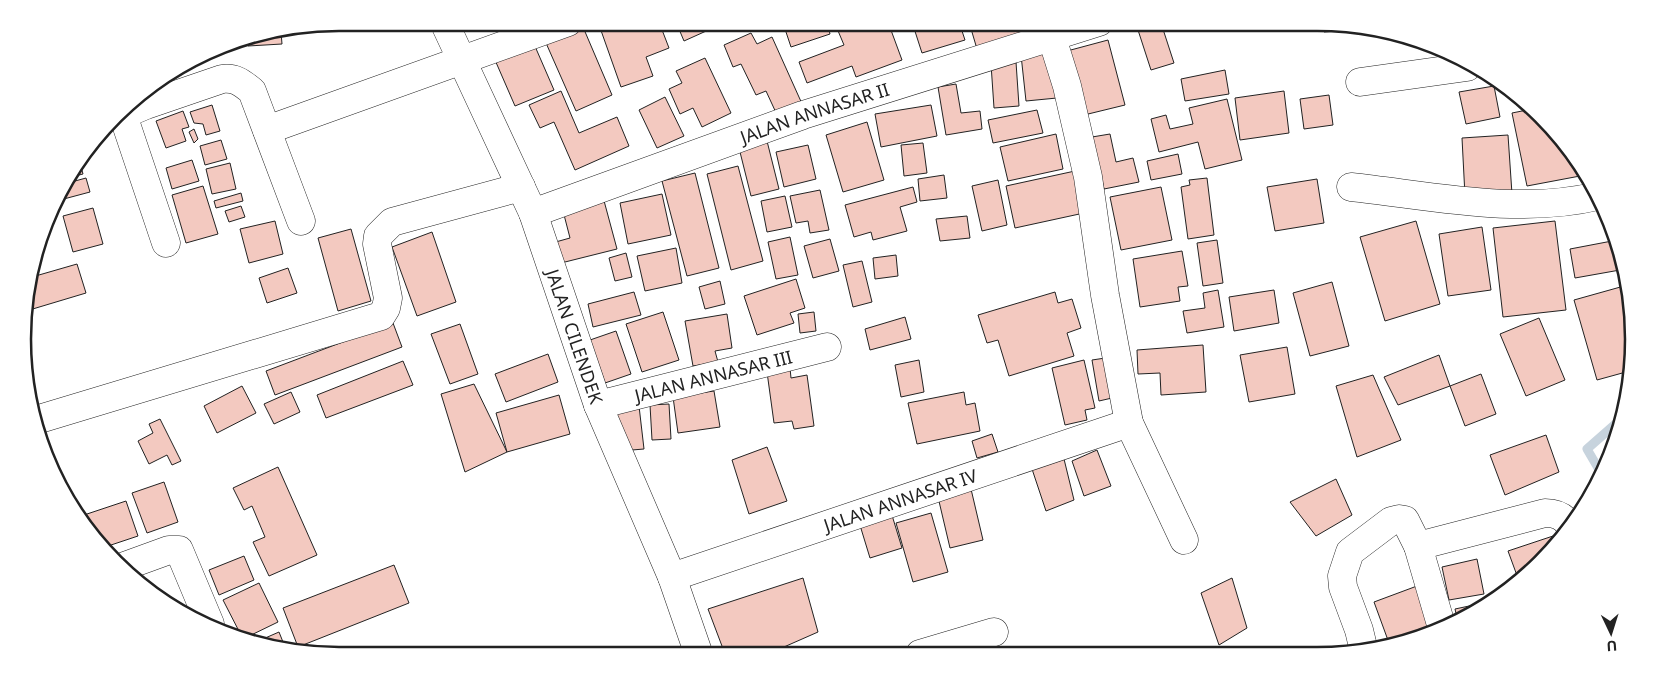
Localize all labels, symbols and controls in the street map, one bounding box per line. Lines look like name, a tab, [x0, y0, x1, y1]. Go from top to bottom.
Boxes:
street label: JALAN ANNASAR II	[735, 77, 892, 150]
street label: JALAN CILENDEK	[540, 264, 609, 408]
street label: JALAN ANNASAR III	[630, 344, 795, 408]
street label: JALAN ANNASAR IV	[819, 463, 980, 538]
north arrow	[1586, 608, 1636, 658]
text: U	[1606, 637, 1618, 656]

